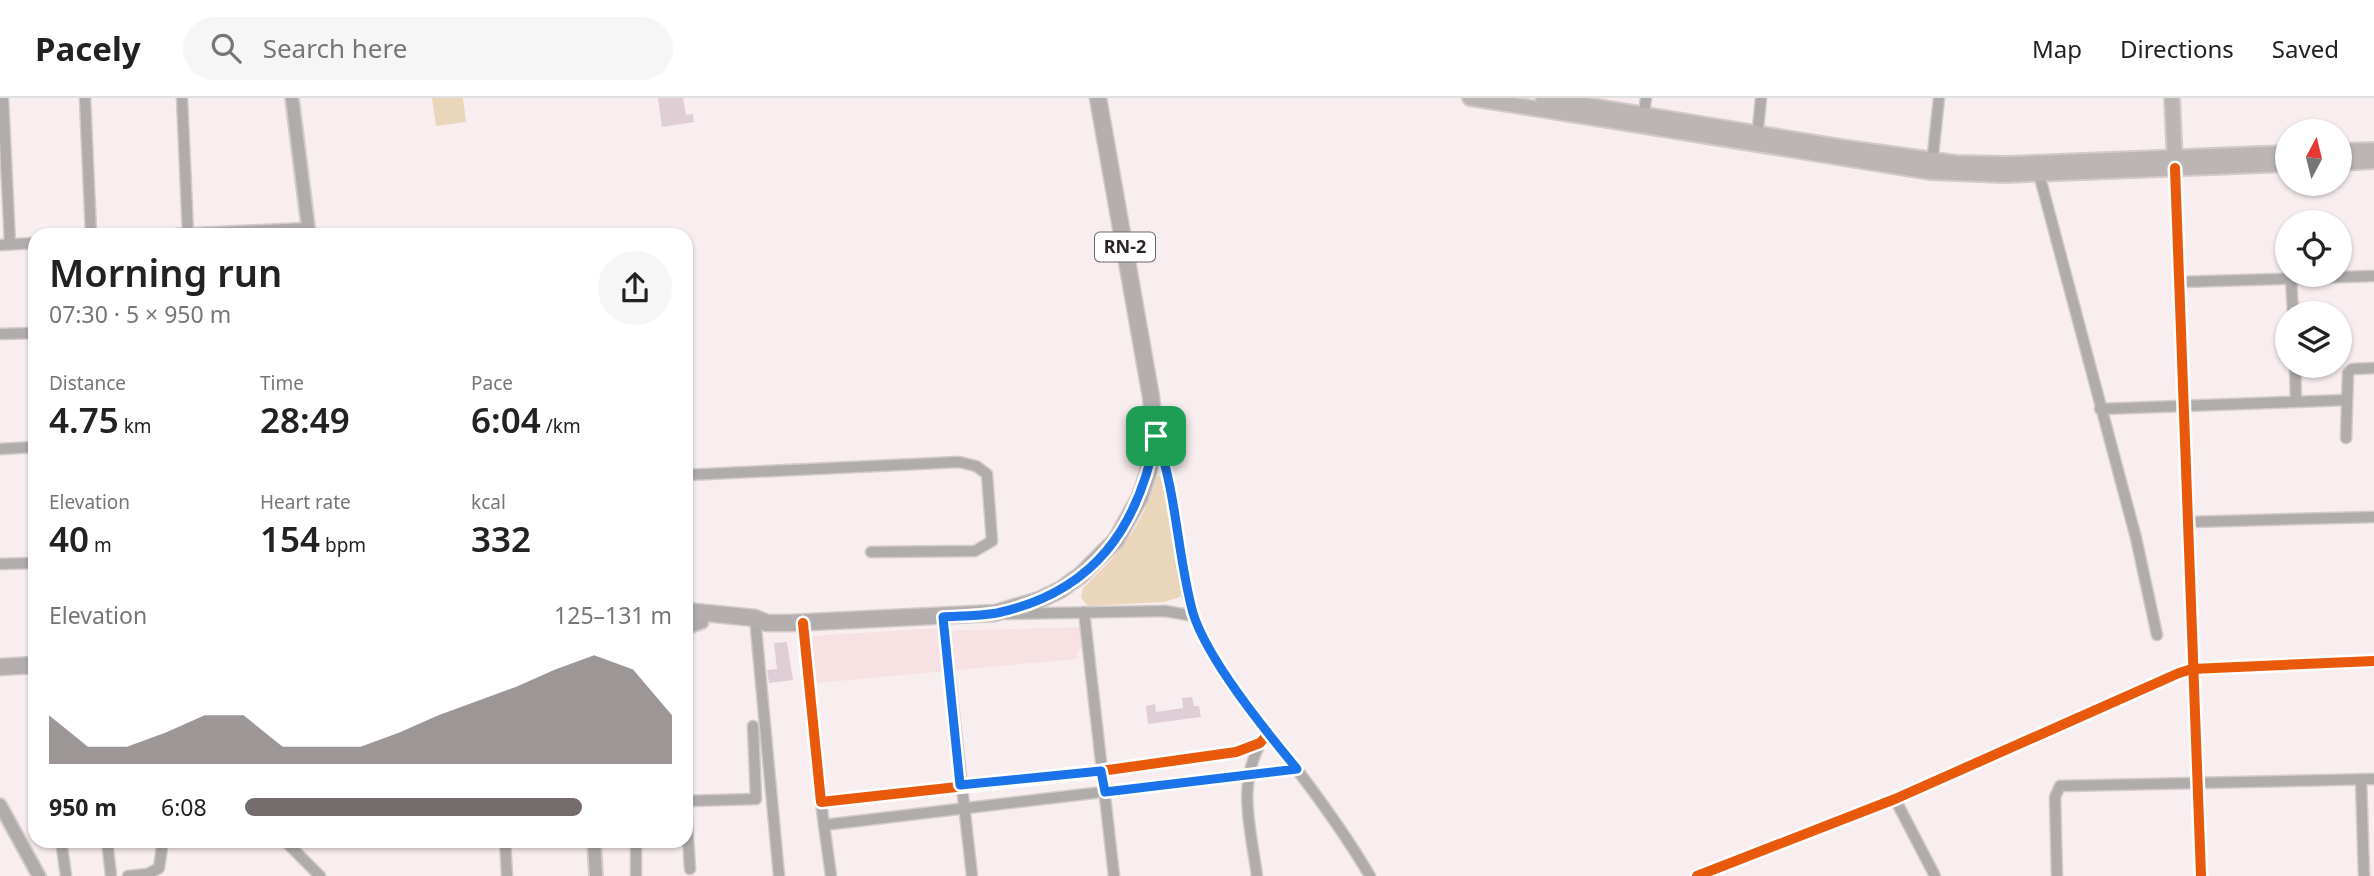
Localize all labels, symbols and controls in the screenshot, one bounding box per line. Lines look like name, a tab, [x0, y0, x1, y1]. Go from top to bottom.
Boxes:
search box	[183, 17, 673, 80]
text: Pacely	[35, 26, 141, 71]
icon: search	[207, 29, 245, 67]
text: Search here	[263, 30, 407, 66]
text: Map	[2032, 32, 2082, 65]
text: Directions	[2120, 32, 2234, 65]
text: Saved	[2272, 32, 2339, 65]
north arrow	[2275, 119, 2352, 196]
map controls	[2275, 119, 2352, 378]
button: locate	[2275, 210, 2352, 287]
road number: RN-2	[1095, 232, 1155, 262]
text: Morning run	[49, 246, 282, 298]
button: share	[598, 251, 672, 325]
text: 07:30 · 5 × 950 m	[49, 298, 231, 330]
button: layers	[2275, 301, 2352, 378]
text: Distance	[49, 370, 126, 396]
text: Time	[260, 370, 304, 396]
text: Pace	[471, 370, 513, 396]
text: 4.75	[49, 396, 119, 443]
text: 28:49	[260, 396, 350, 443]
text: 6:04	[471, 396, 541, 443]
pin	[1126, 406, 1186, 466]
text: km	[119, 413, 152, 439]
text: /km	[541, 413, 581, 439]
icon: arrive	[1137, 417, 1175, 455]
text: Elevation	[49, 489, 130, 515]
text: Heart rate	[260, 489, 351, 515]
text: kcal	[471, 489, 506, 515]
text: 40	[49, 515, 89, 562]
text: 154	[260, 515, 320, 562]
text: 332	[471, 515, 531, 562]
text: m	[89, 532, 112, 558]
text: bpm	[320, 532, 366, 558]
text: Elevation	[49, 599, 147, 631]
text: 125–131 m	[554, 599, 672, 631]
text: 950 m	[49, 791, 117, 823]
text: 6:08	[161, 791, 207, 823]

